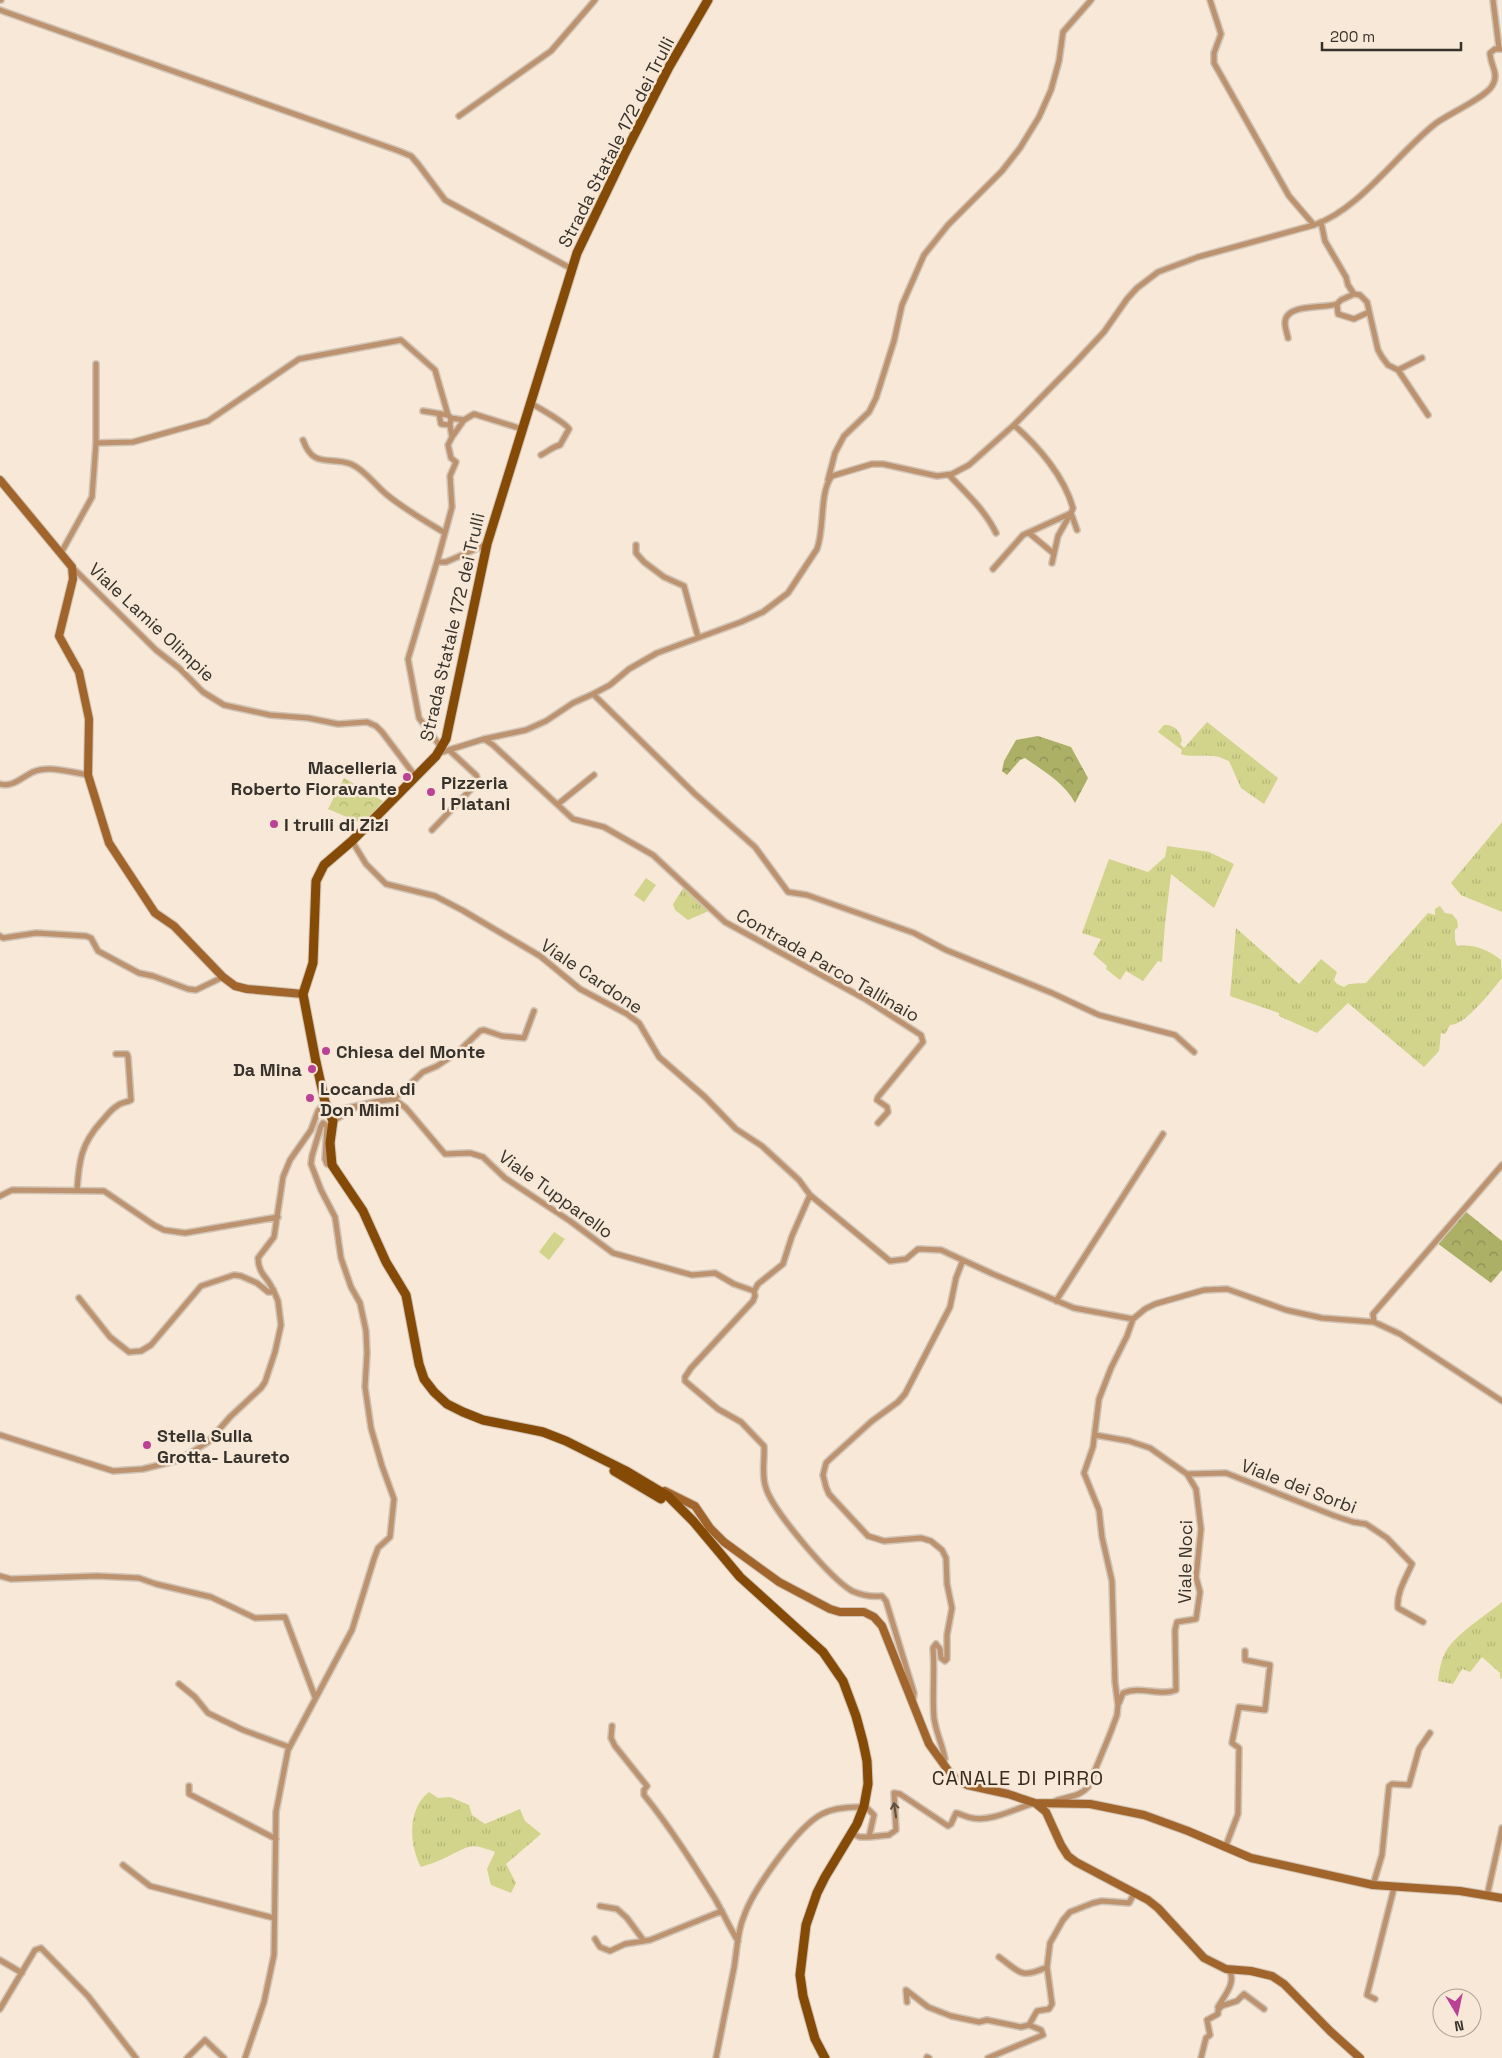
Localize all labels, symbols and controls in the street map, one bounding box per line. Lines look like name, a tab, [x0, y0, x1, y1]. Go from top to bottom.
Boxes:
scale bar	[1322, 20, 1461, 52]
text: 200 m	[1330, 27, 1375, 46]
street label: Strada Statale 172 dei Trulli	[553, 33, 679, 251]
street label: Strada Statale 172 dei Trulli	[414, 510, 490, 744]
street label: Viale Lamie Olimpie	[84, 558, 220, 686]
place label: Macelleria Roberto Fioravante	[231, 756, 398, 800]
marker: Macelleria Roberto Fioravante	[401, 771, 413, 783]
place label: Pizzeria I Platani	[441, 771, 510, 815]
marker: Pizzeria I Platani	[425, 786, 437, 798]
place label: I trulli di Zizi	[284, 813, 389, 836]
marker: I trulli di Zizi	[268, 818, 280, 830]
street label: Contrada Parco Tallinaio	[732, 903, 924, 1027]
street label: Viale Cardone	[537, 933, 647, 1019]
place label: Chiesa del Monte	[336, 1040, 485, 1063]
marker: Chiesa del Monte	[320, 1045, 332, 1057]
place label: Da Mina	[233, 1058, 303, 1081]
marker: Da Mina	[306, 1063, 318, 1075]
place label: Locanda di Don Mimi	[320, 1077, 416, 1121]
marker: Locanda di Don Mimi	[304, 1092, 316, 1104]
street label: Viale Tupparello	[494, 1145, 618, 1243]
place label: Stella Sulla Grotta- Laureto	[157, 1424, 290, 1468]
marker: Stella Sulla Grotta- Laureto	[141, 1439, 153, 1451]
street label: Viale dei Sorbi	[1238, 1453, 1360, 1519]
street label: Viale Noci	[1173, 1520, 1197, 1604]
district label: CANALE DI PIRRO	[932, 1765, 1104, 1791]
one-way arrow	[890, 1803, 900, 1819]
north arrow	[1432, 1988, 1482, 2038]
text: N	[1453, 2016, 1465, 2035]

